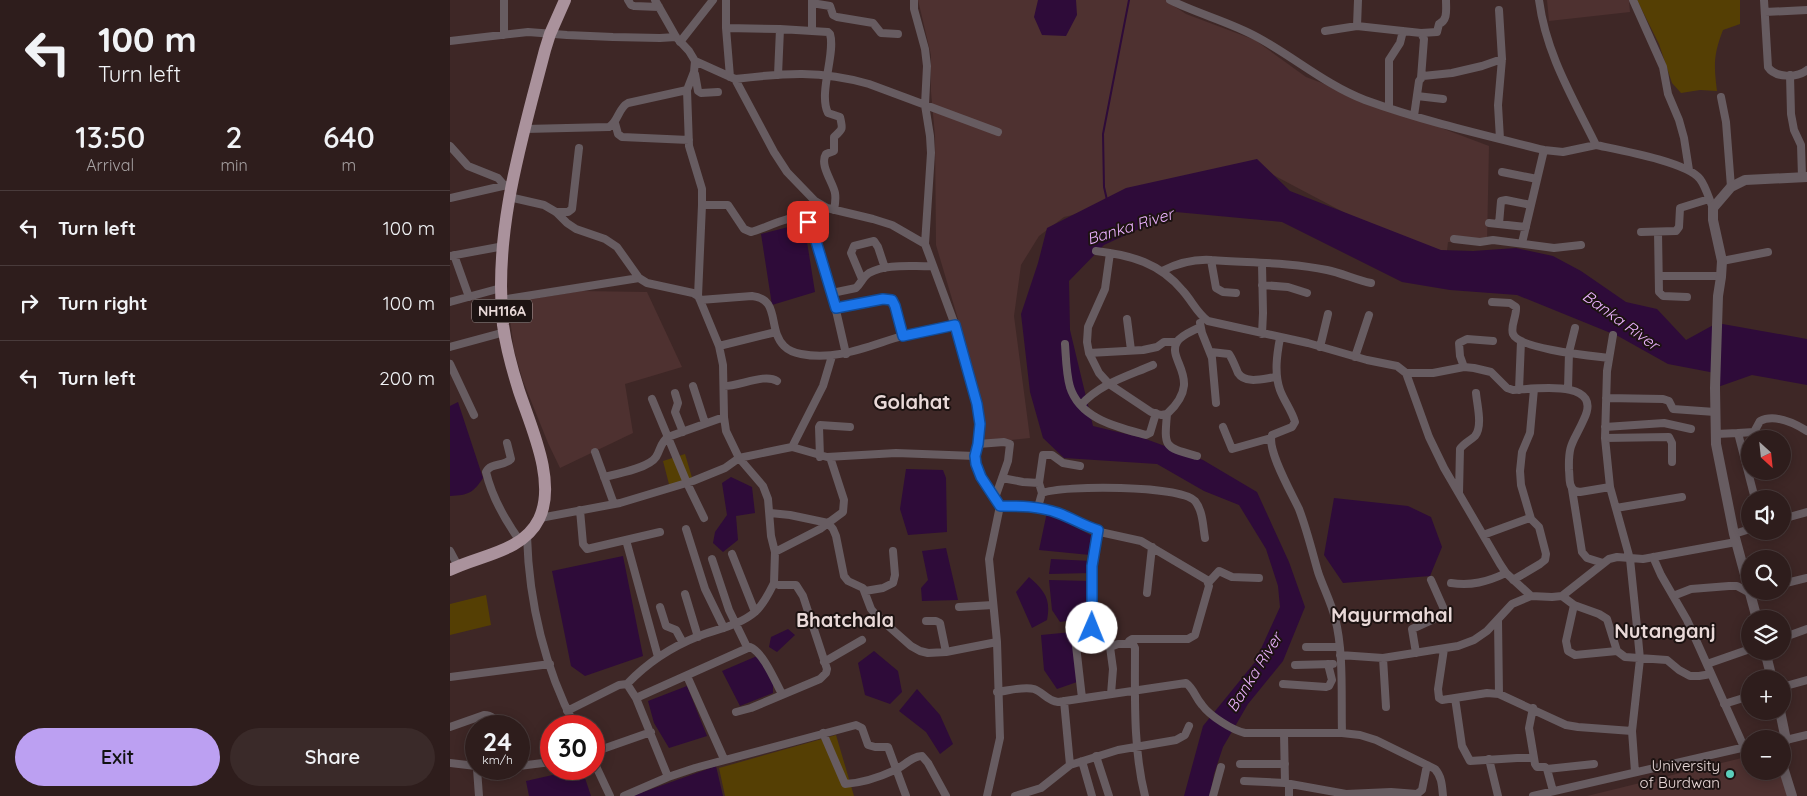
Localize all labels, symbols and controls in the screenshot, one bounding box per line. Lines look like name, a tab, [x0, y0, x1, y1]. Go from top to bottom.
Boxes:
text: 100 m	[98, 17, 197, 61]
icon: left	[15, 20, 80, 85]
text: Turn left	[98, 60, 181, 88]
text: 13:50	[75, 118, 145, 156]
text: 2	[226, 118, 243, 156]
text: 640	[323, 118, 375, 156]
text: Arrival	[86, 155, 134, 175]
text: min	[220, 155, 248, 175]
text: m	[342, 155, 356, 175]
pin	[787, 201, 829, 243]
water label: Banka River	[1084, 203, 1178, 249]
icon: arrive	[794, 208, 822, 236]
icon: left	[15, 214, 43, 242]
text: Turn left	[58, 216, 136, 240]
text: 100 m	[383, 216, 435, 240]
water label: Banka River	[1579, 286, 1665, 356]
icon: right	[15, 289, 43, 317]
text: Turn right	[58, 291, 147, 315]
text: 100 m	[383, 291, 435, 315]
road number: NH116A	[472, 300, 532, 322]
icon: left	[15, 364, 43, 392]
text: Turn left	[58, 366, 136, 390]
text: 200 m	[379, 366, 435, 390]
district label: Golahat	[874, 389, 950, 414]
north arrow	[1741, 430, 1791, 480]
map controls	[1741, 430, 1791, 780]
button: sound	[1741, 490, 1791, 540]
button: search	[1741, 550, 1791, 600]
position arrow	[1065, 601, 1117, 653]
district label: Mayurmahal	[1331, 602, 1453, 627]
district label: Bhatchala	[796, 607, 894, 632]
button: layers	[1741, 610, 1791, 660]
district label: Nutanganj	[1614, 618, 1716, 643]
water label: Banka River	[1222, 627, 1287, 715]
button: +	[1741, 670, 1791, 720]
speed limit sign: 30	[540, 715, 605, 780]
text: 24	[483, 726, 512, 757]
button: Exit	[15, 728, 220, 786]
button: Share	[230, 728, 435, 786]
button: −	[1741, 730, 1791, 780]
text: km/h	[482, 752, 513, 767]
place label: University of Burdwan	[1640, 756, 1720, 792]
marker: University of Burdwan	[1724, 768, 1736, 780]

